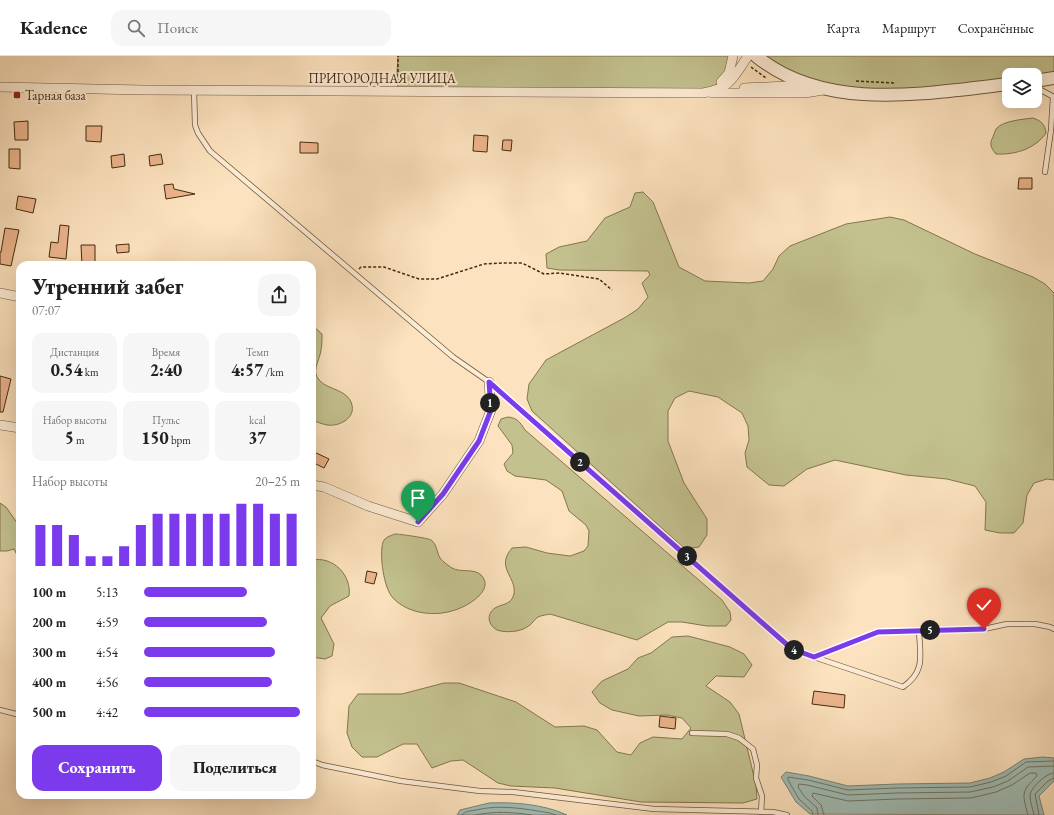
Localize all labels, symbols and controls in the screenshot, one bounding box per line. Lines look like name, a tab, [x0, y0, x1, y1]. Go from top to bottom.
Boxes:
search box	[111, 10, 391, 46]
text: Kadence	[20, 15, 87, 40]
icon: search	[125, 17, 147, 39]
text: Поиск	[157, 18, 198, 37]
text: Карта	[827, 19, 860, 37]
text: Маршрут	[882, 19, 936, 37]
text: Сохранённые	[958, 19, 1034, 37]
map controls	[1002, 68, 1042, 108]
button: layers	[1002, 68, 1042, 108]
street label: ПРИГОРОДНАЯ УЛИЦА	[308, 70, 457, 87]
place label: Тарная база	[25, 87, 87, 104]
marker: Тарная база	[12, 90, 22, 100]
text: Утренний забег	[32, 272, 183, 301]
button: share	[258, 274, 300, 316]
text: 07:07	[32, 302, 60, 319]
text: Дистанция	[50, 345, 99, 359]
text: Время	[152, 345, 180, 359]
text: Темп	[246, 345, 269, 359]
text: 0.54	[51, 359, 83, 381]
text: 2:40	[150, 359, 182, 381]
text: 4:57	[231, 359, 263, 381]
text: km	[83, 365, 99, 379]
text: /km	[263, 365, 284, 379]
pin: 1	[480, 393, 500, 413]
text: 1	[487, 396, 493, 410]
text: Набор высоты	[43, 413, 107, 427]
text: Пульс	[152, 413, 180, 427]
text: kcal	[249, 413, 266, 427]
text: 5	[65, 427, 74, 449]
text: 150	[141, 427, 169, 449]
text: 37	[248, 427, 267, 449]
text: m	[74, 433, 85, 447]
text: bpm	[169, 433, 191, 447]
pin: 2	[570, 452, 590, 472]
text: 2	[577, 455, 583, 469]
text: Набор высоты	[32, 473, 108, 490]
text: 20–25 m	[255, 473, 300, 490]
pin	[401, 481, 435, 522]
icon: arrive	[407, 487, 429, 509]
pin: 3	[677, 546, 697, 566]
text: 3	[684, 549, 690, 563]
text: 100 m	[32, 584, 66, 601]
text: 5:13	[96, 584, 118, 601]
pin	[967, 588, 1001, 629]
icon: check	[973, 594, 995, 616]
text: 200 m	[32, 614, 66, 631]
text: 4:59	[96, 614, 118, 631]
pin: 5	[920, 620, 940, 640]
text: 5	[927, 623, 933, 637]
pin: 4	[784, 640, 804, 660]
text: 4	[791, 643, 797, 657]
text: 300 m	[32, 644, 66, 661]
text: 4:54	[96, 644, 118, 661]
text: 400 m	[32, 674, 66, 691]
text: 4:56	[96, 674, 118, 691]
text: 500 m	[32, 704, 66, 721]
text: 4:42	[96, 704, 118, 721]
button: Сохранить	[32, 745, 162, 791]
button: Поделиться	[170, 745, 300, 791]

